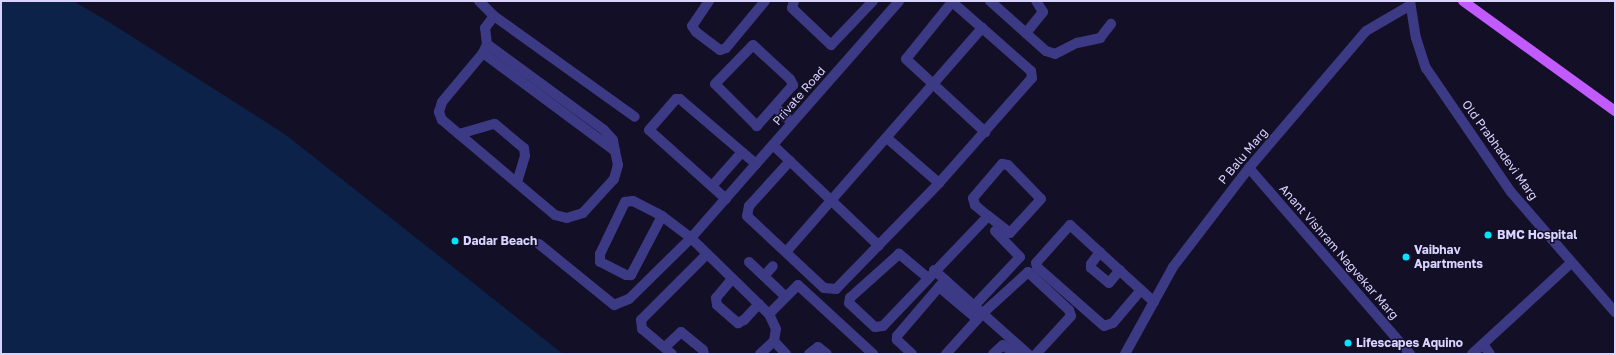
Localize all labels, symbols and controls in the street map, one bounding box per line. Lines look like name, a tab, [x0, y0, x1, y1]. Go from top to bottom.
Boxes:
street label: Private Road	[770, 64, 828, 128]
street label: Old Prabhadevi Marg	[1459, 97, 1541, 203]
street label: P Balu Marg	[1215, 125, 1271, 187]
street label: Anant Vishram Nagvekar Marg	[1276, 182, 1402, 322]
place label: BMC Hospital	[1497, 228, 1577, 242]
marker: BMC Hospital	[1482, 229, 1494, 241]
place label: Dadar Beach	[463, 234, 537, 248]
marker: Dadar Beach	[450, 236, 460, 246]
place label: Vaibhav Apartments	[1414, 243, 1483, 271]
marker: Vaibhav Apartments	[1401, 252, 1411, 262]
place label: Lifescapes Aquino	[1356, 336, 1463, 350]
marker: Lifescapes Aquino	[1343, 338, 1353, 348]

